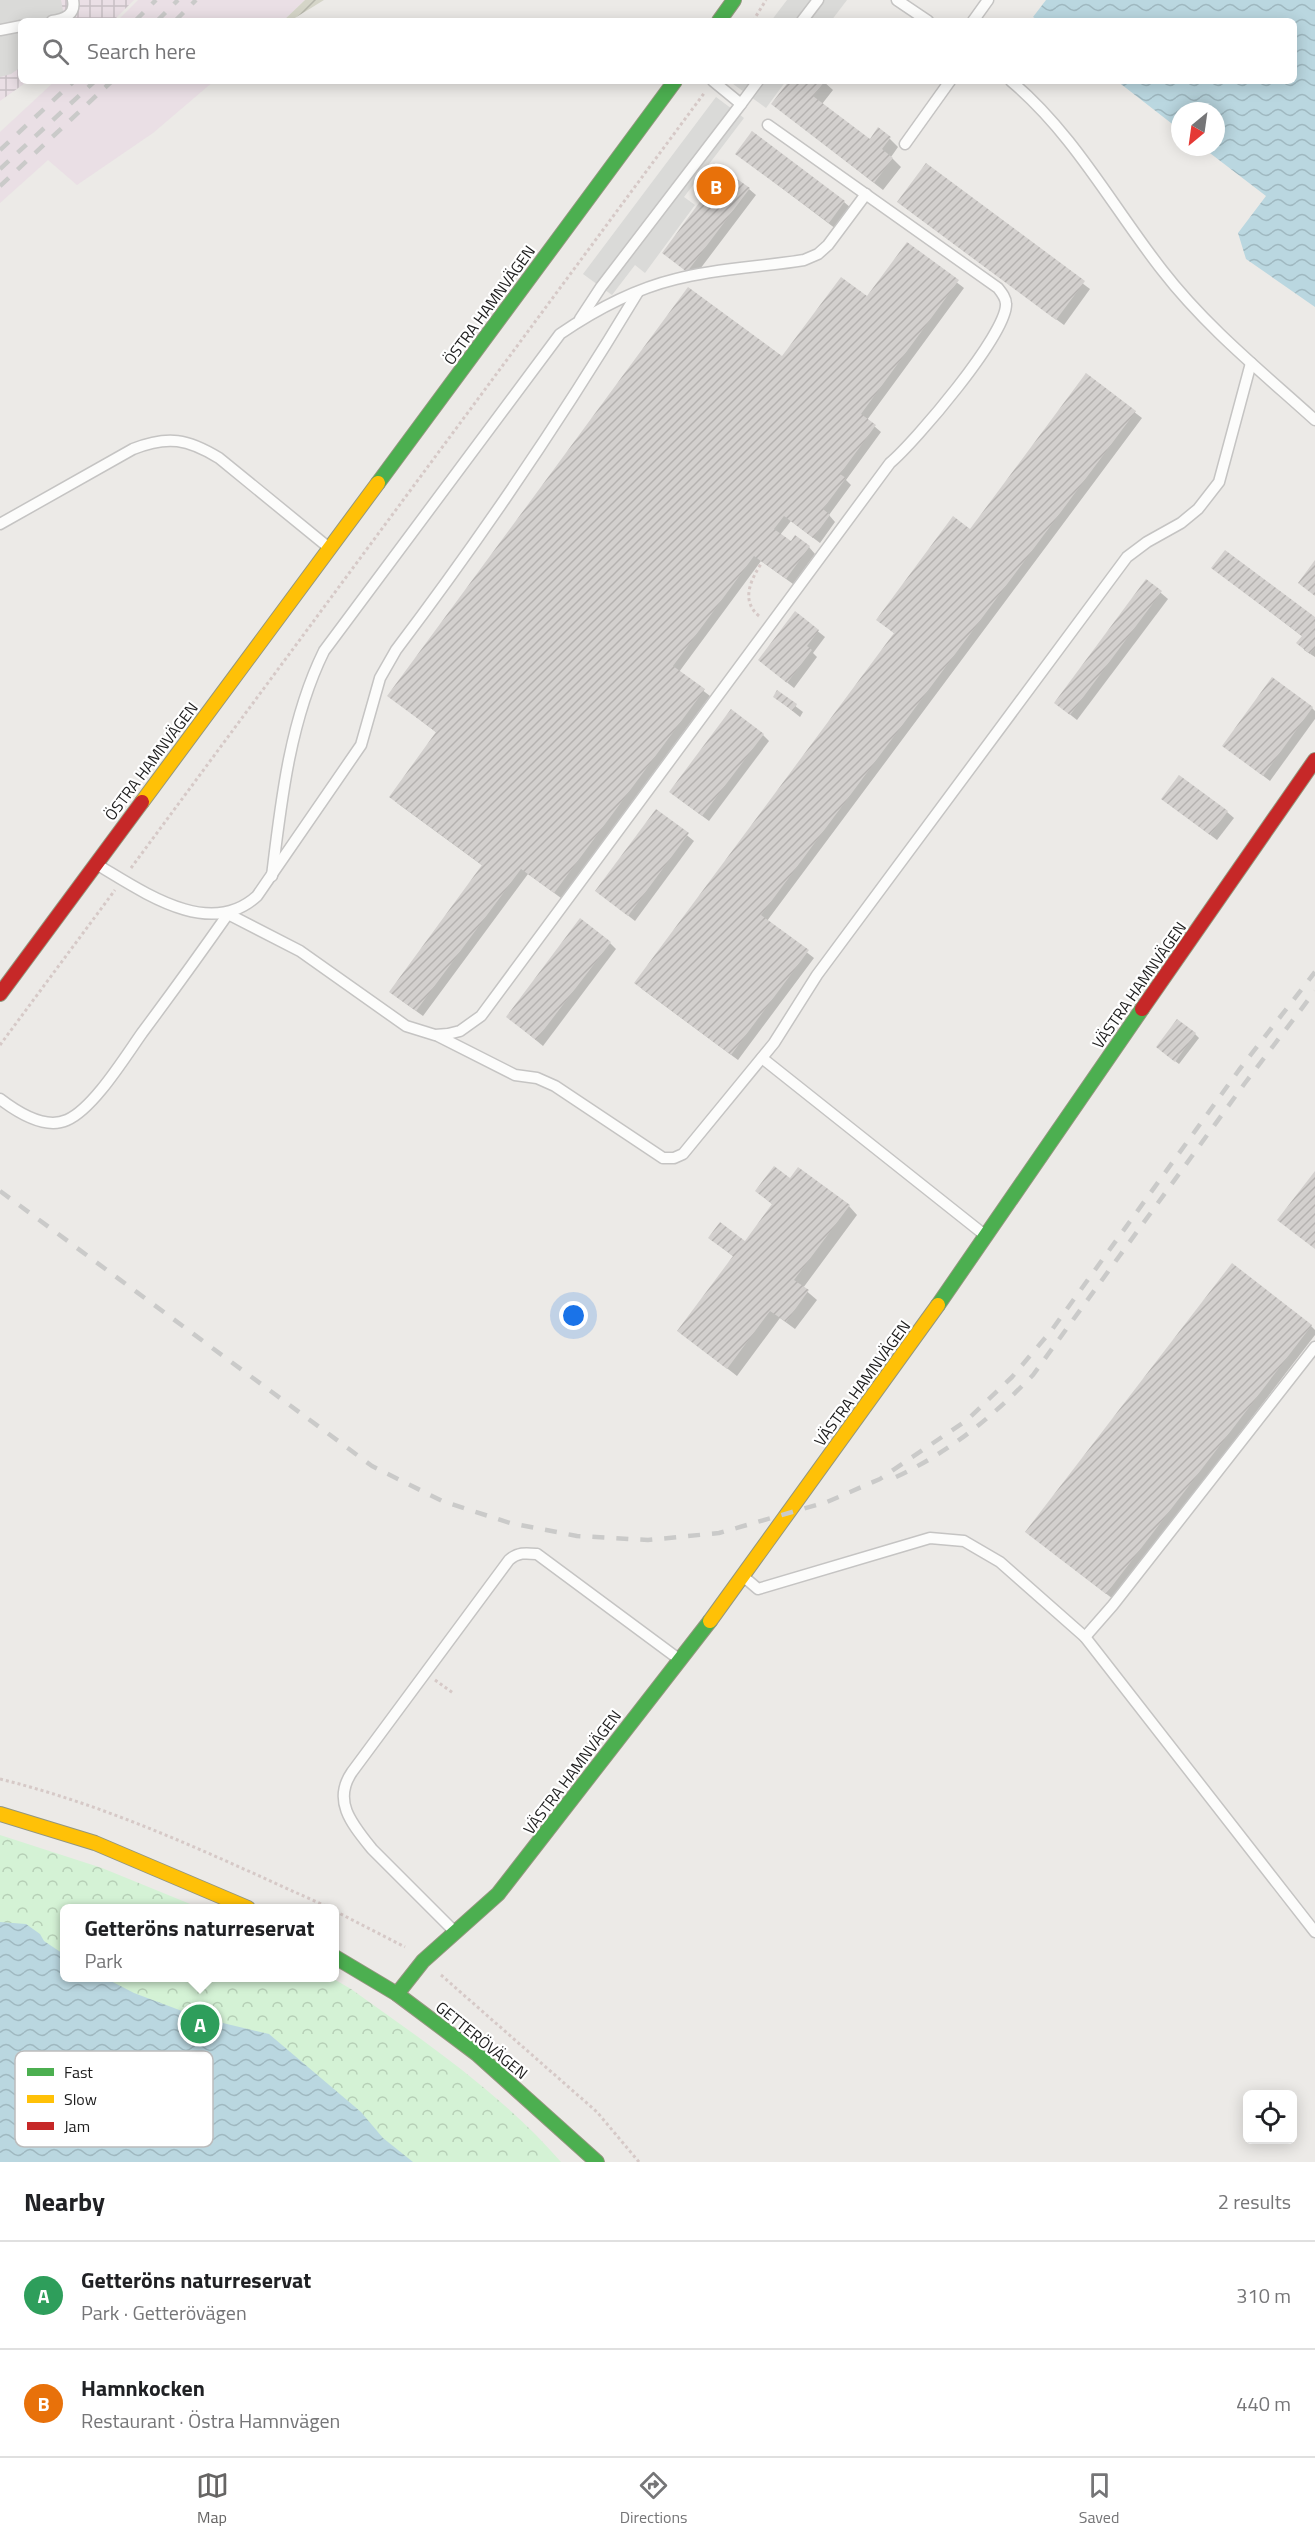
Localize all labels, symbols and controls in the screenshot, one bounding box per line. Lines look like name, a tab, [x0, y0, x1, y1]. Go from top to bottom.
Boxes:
search box	[18, 18, 1297, 84]
text: Search here	[87, 34, 196, 68]
icon: search	[39, 35, 72, 68]
north arrow	[1171, 102, 1225, 156]
pin: B	[696, 164, 736, 208]
street label: ÖSTRA HAMNVÄGEN	[437, 240, 541, 370]
street label: ÖSTRA HAMNVÄGEN	[98, 697, 204, 825]
street label: VÄSTRA HAMNVÄGEN	[1086, 916, 1192, 1054]
your location	[559, 1301, 588, 1330]
street label: VÄSTRA HAMNVÄGEN	[808, 1315, 916, 1451]
street label: VÄSTRA HAMNVÄGEN	[517, 1705, 627, 1839]
popup	[60, 1904, 339, 1982]
text: Getteröns naturreservat	[84, 1911, 315, 1945]
text: Park	[84, 1945, 123, 1976]
street label: GETTERÖVÄGEN	[431, 1995, 533, 2085]
pin: A	[180, 2002, 220, 2046]
legend	[15, 2051, 213, 2147]
text: Fast	[64, 2060, 93, 2084]
text: Slow	[64, 2087, 97, 2111]
map controls	[1243, 2090, 1297, 2144]
button: locate	[1243, 2090, 1297, 2144]
text: Jam	[64, 2114, 90, 2138]
text: Nearby	[24, 2182, 105, 2221]
text: 2 results	[1218, 2186, 1291, 2217]
text: Getteröns naturreservat	[81, 2263, 311, 2297]
text: A	[37, 2280, 50, 2311]
text: 310 m	[1236, 2280, 1291, 2311]
text: Park · Getterövägen	[81, 2297, 247, 2328]
text: Hamnkocken	[81, 2371, 205, 2405]
text: B	[37, 2388, 50, 2419]
text: 440 m	[1236, 2388, 1291, 2419]
text: Restaurant · Östra Hamnvägen	[81, 2405, 340, 2436]
tab: Map	[196, 2469, 229, 2529]
tab: Directions	[620, 2469, 688, 2529]
tab: Saved	[1079, 2469, 1119, 2529]

